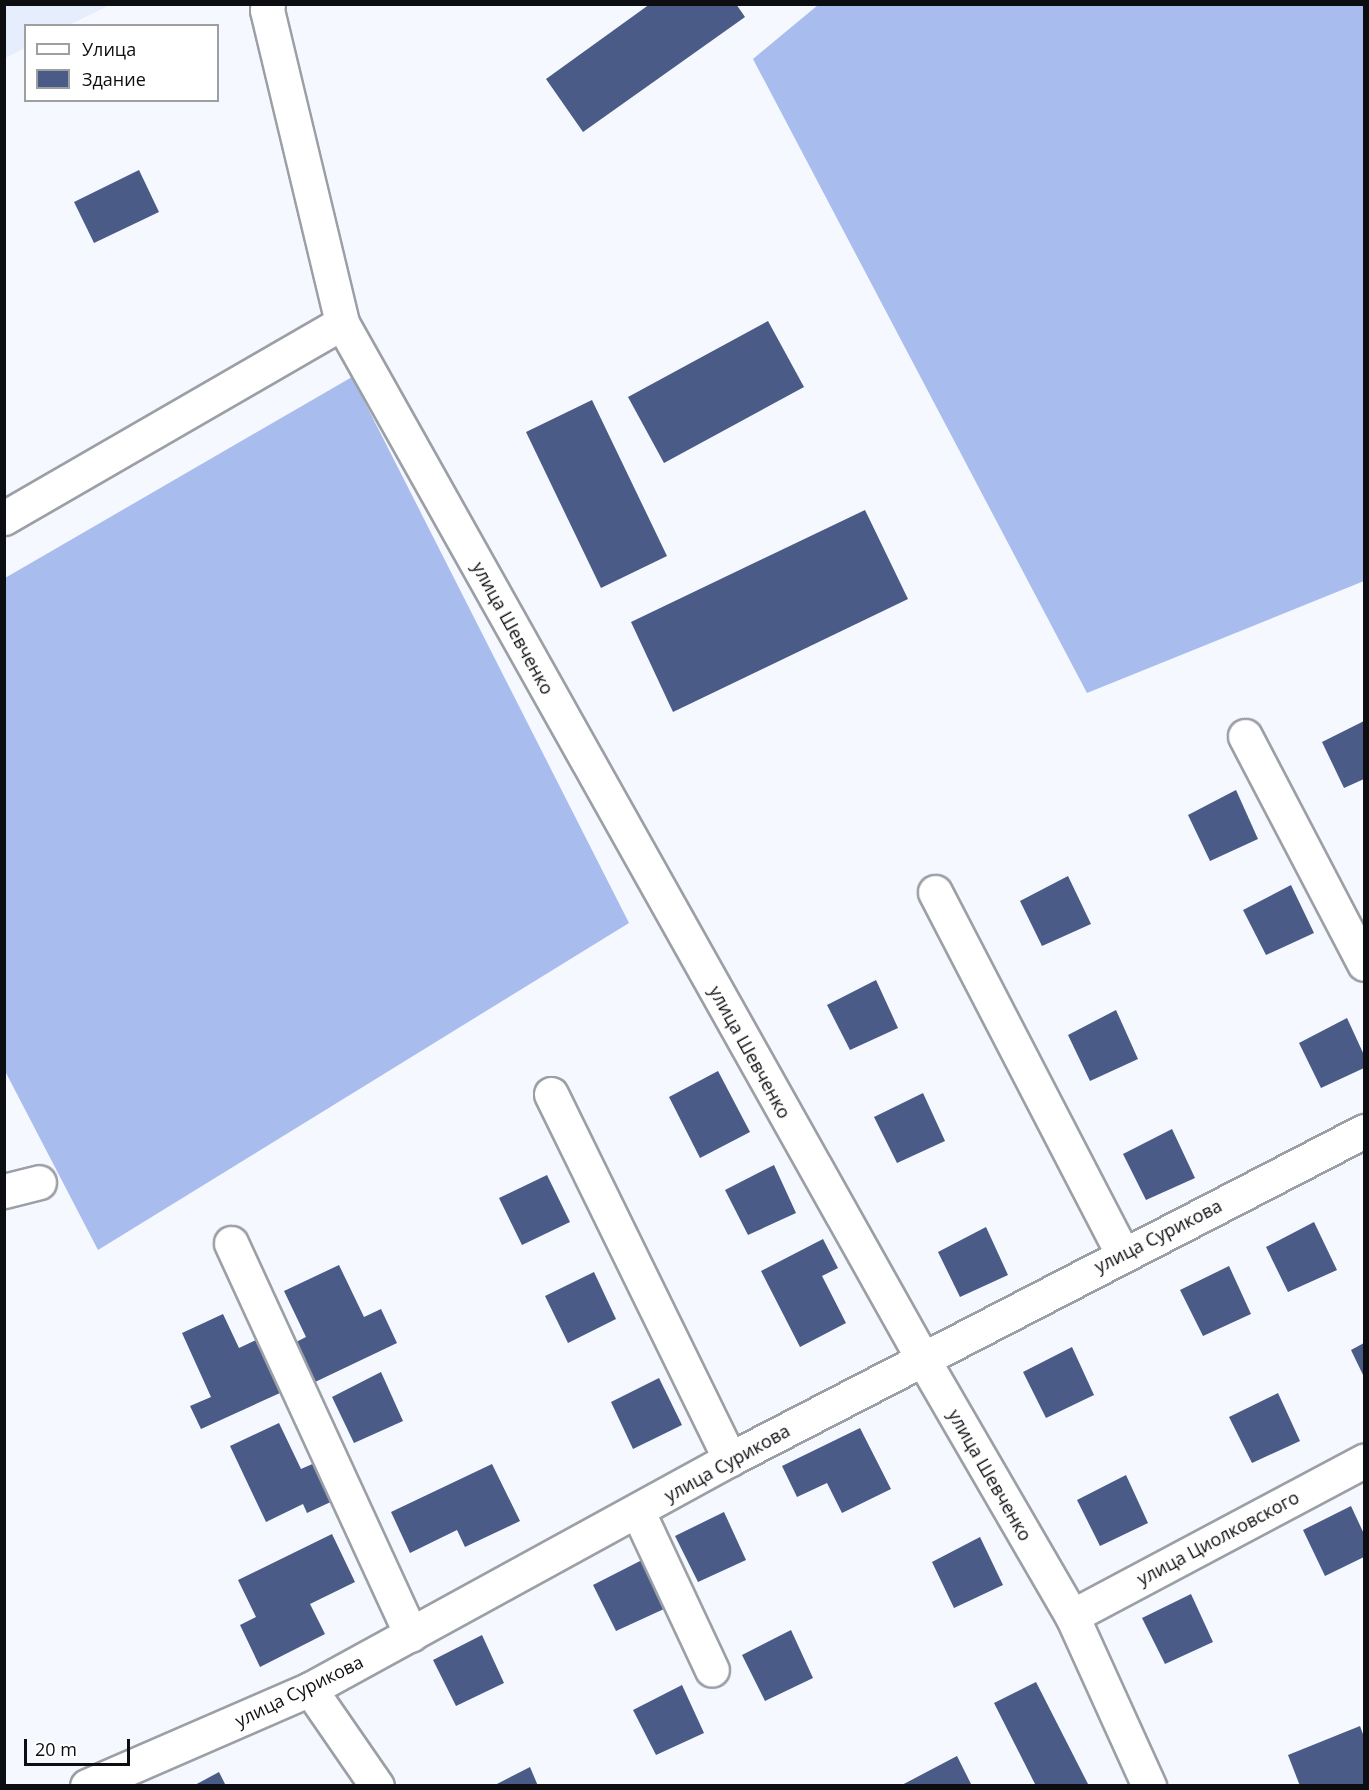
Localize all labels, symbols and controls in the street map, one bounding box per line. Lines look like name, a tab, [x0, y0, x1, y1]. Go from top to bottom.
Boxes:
legend	[24, 24, 219, 102]
text: Улица	[82, 37, 136, 61]
text: Здание	[82, 67, 146, 91]
street label: улица Шевченко	[468, 558, 558, 698]
street label: улица Шевченко	[705, 982, 795, 1122]
street label: улица Сурикова	[1091, 1195, 1225, 1277]
street label: улица Шевченко	[944, 1405, 1036, 1545]
street label: улица Сурикова	[661, 1420, 793, 1506]
street label: улица Циолковского	[1133, 1486, 1303, 1590]
street label: улица Сурикова	[231, 1651, 367, 1731]
scale bar	[27, 1727, 134, 1765]
text: 20 m	[35, 1737, 77, 1761]

